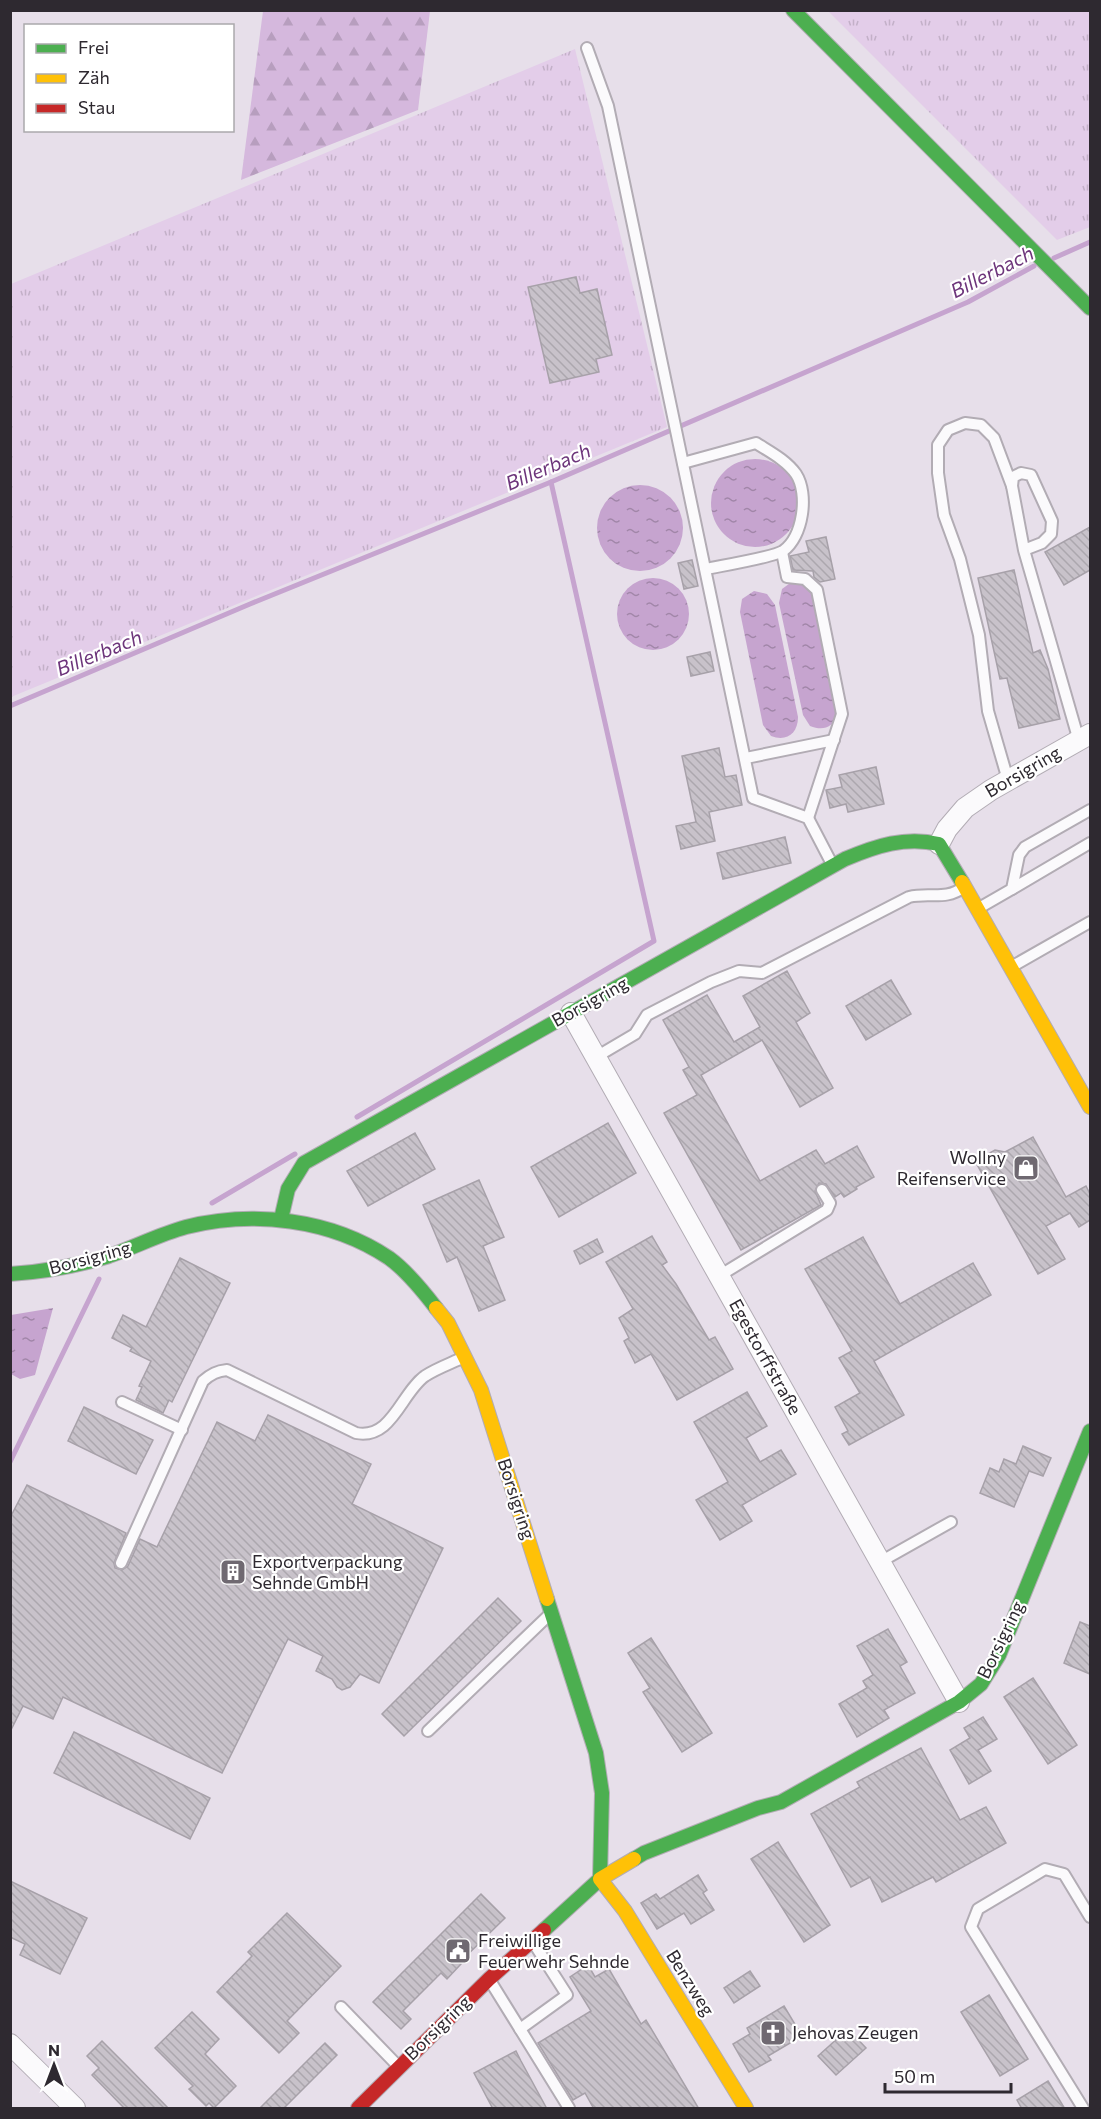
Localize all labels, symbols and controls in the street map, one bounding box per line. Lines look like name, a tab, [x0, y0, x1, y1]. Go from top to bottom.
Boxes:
legend	[24, 24, 234, 132]
text: Frei	[78, 36, 109, 58]
text: Zäh	[78, 66, 110, 88]
text: Stau	[78, 96, 115, 118]
water label: Billerbach	[946, 240, 1037, 302]
water label: Billerbach	[501, 437, 594, 495]
water label: Billerbach	[52, 624, 145, 680]
street label: Borsigring	[981, 741, 1064, 802]
street label: Borsigring	[548, 971, 632, 1031]
place label: Wollny Reifenservice	[897, 1146, 1006, 1189]
shop icon: Wollny Reifenservice	[1011, 1153, 1041, 1183]
street label: Borsigring	[46, 1236, 133, 1278]
street label: Egestorffstraße	[725, 1295, 807, 1418]
street label: Borsigring	[494, 1455, 540, 1542]
place label: Exportverpackung Sehnde GmbH	[252, 1550, 403, 1593]
building icon: Exportverpackung Sehnde GmbH	[218, 1557, 248, 1587]
street label: Borsigring	[972, 1597, 1028, 1682]
place label: Freiwillige Feuerwehr Sehnde	[478, 1929, 629, 1972]
public building icon: Freiwillige Feuerwehr Sehnde	[443, 1936, 473, 1966]
street label: Benzweg	[662, 1945, 720, 2020]
street label: Borsigring	[400, 1990, 475, 2064]
church icon: Jehovas Zeugen	[758, 2018, 788, 2048]
place label: Jehovas Zeugen	[792, 2021, 919, 2043]
north arrow	[24, 2035, 84, 2095]
text: N	[48, 2040, 60, 2059]
scale bar	[885, 2056, 1011, 2094]
text: 50 m	[894, 2065, 935, 2087]

